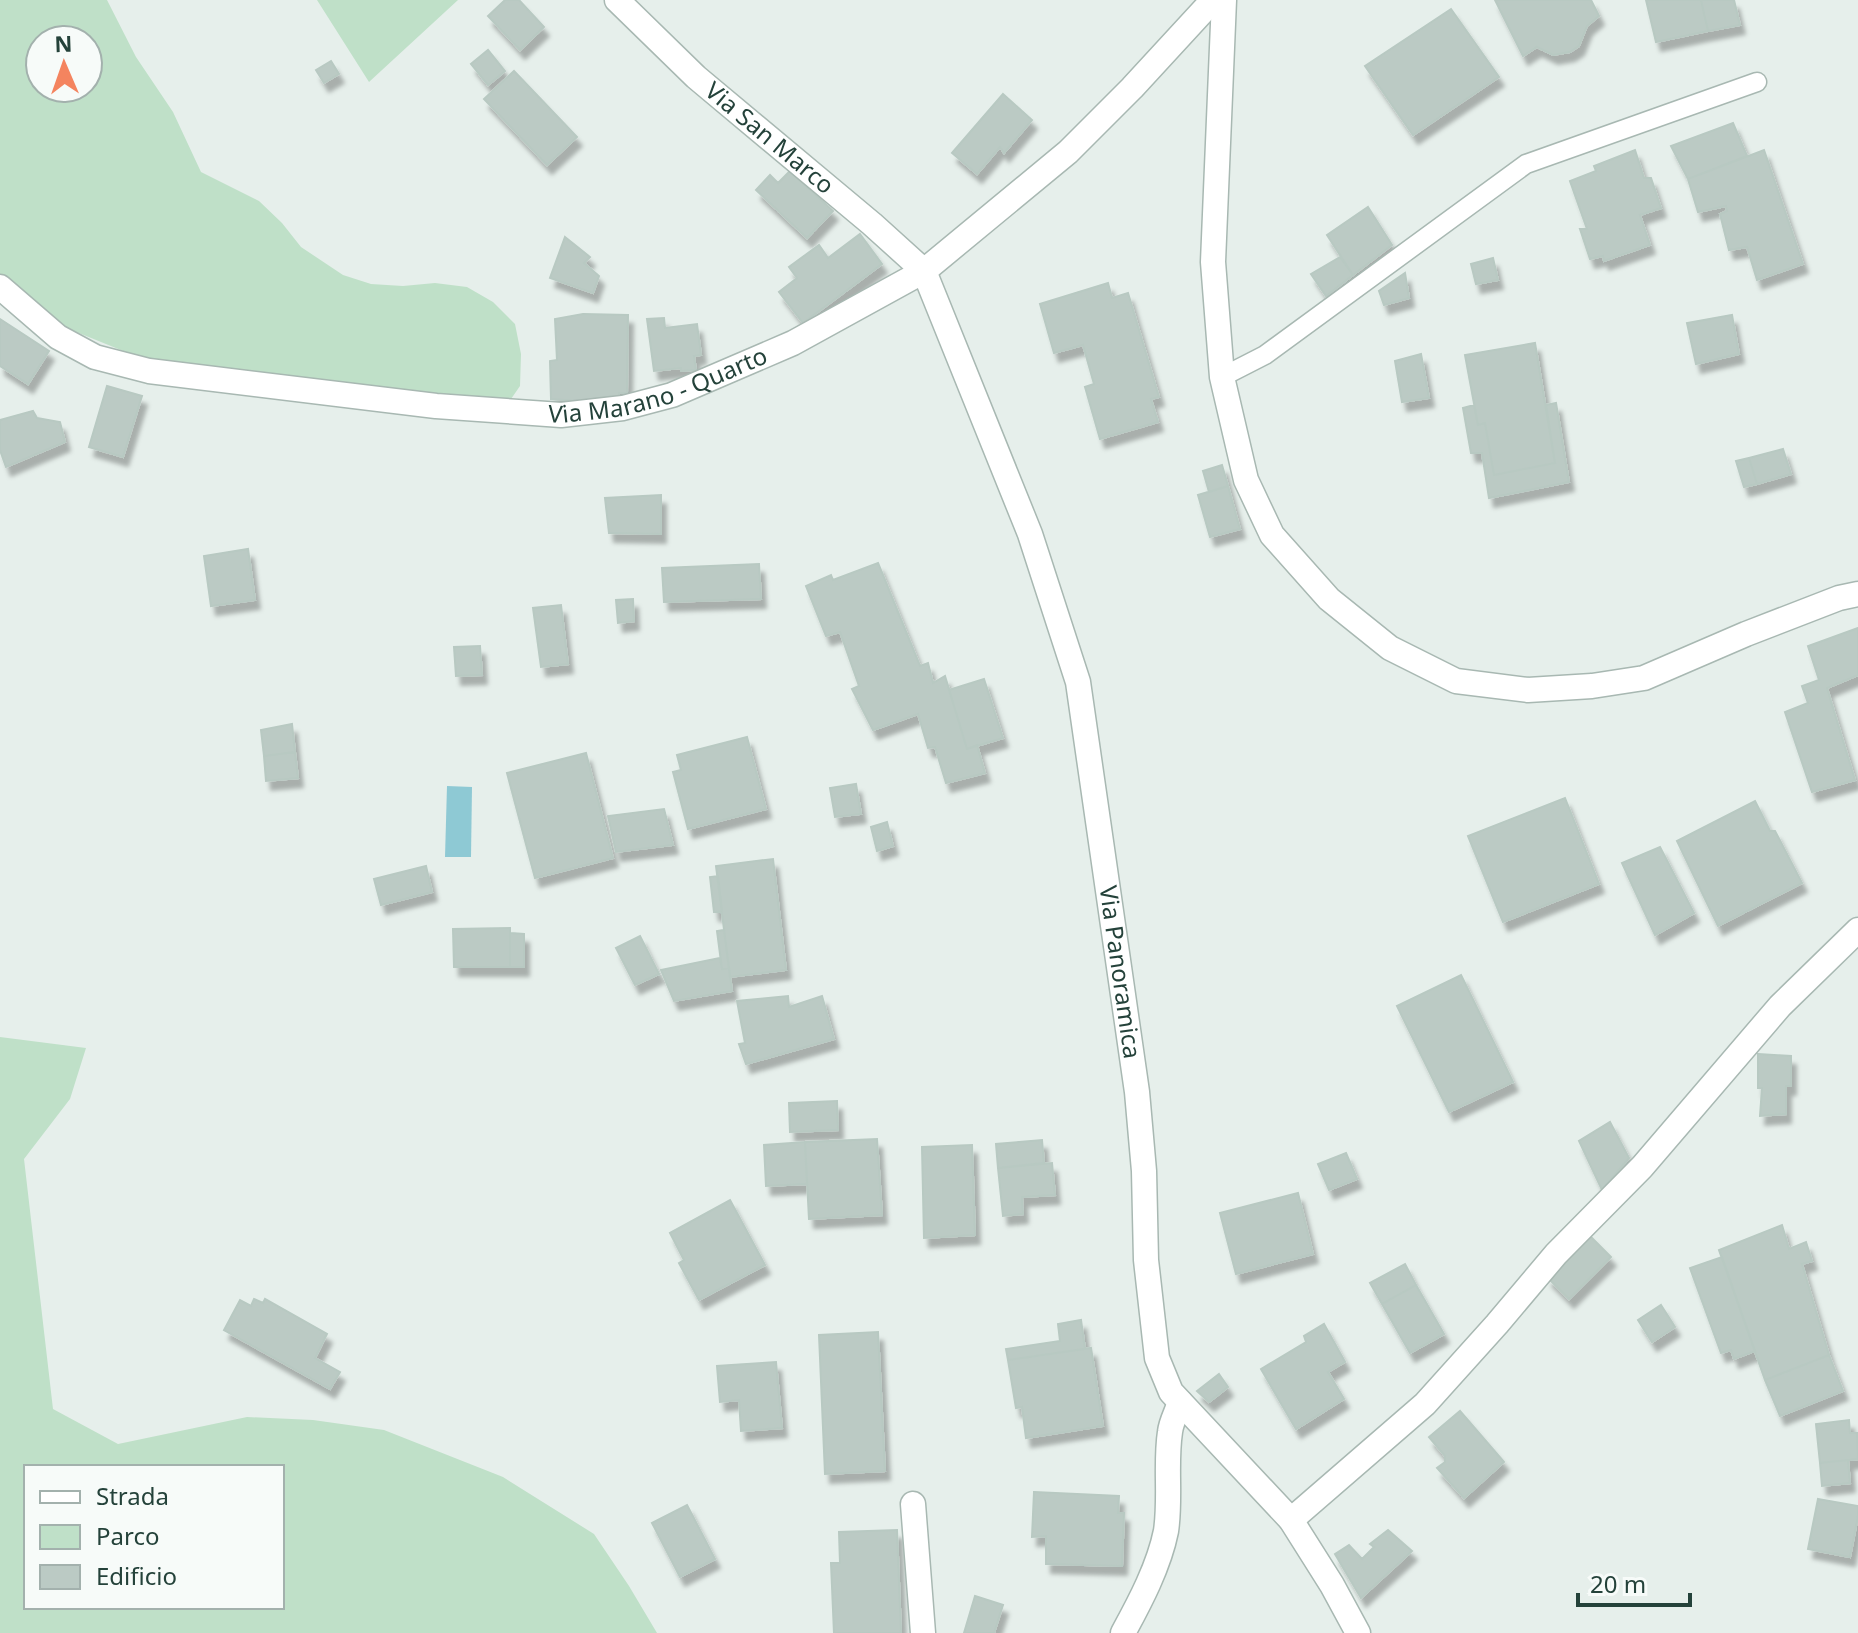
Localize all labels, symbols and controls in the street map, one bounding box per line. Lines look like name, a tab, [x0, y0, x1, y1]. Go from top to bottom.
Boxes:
north arrow	[24, 24, 104, 104]
text: N	[54, 28, 73, 58]
street label: Via San Marco	[699, 74, 842, 201]
street label: Via Marano - Quarto	[547, 338, 772, 430]
street label: Via Panoramica	[1092, 883, 1150, 1061]
legend	[24, 1465, 284, 1609]
text: Strada	[96, 1479, 169, 1512]
text: Parco	[96, 1519, 159, 1552]
scale bar	[1578, 1557, 1690, 1607]
text: Edificio	[96, 1559, 177, 1592]
text: 20 m	[1590, 1567, 1646, 1600]

